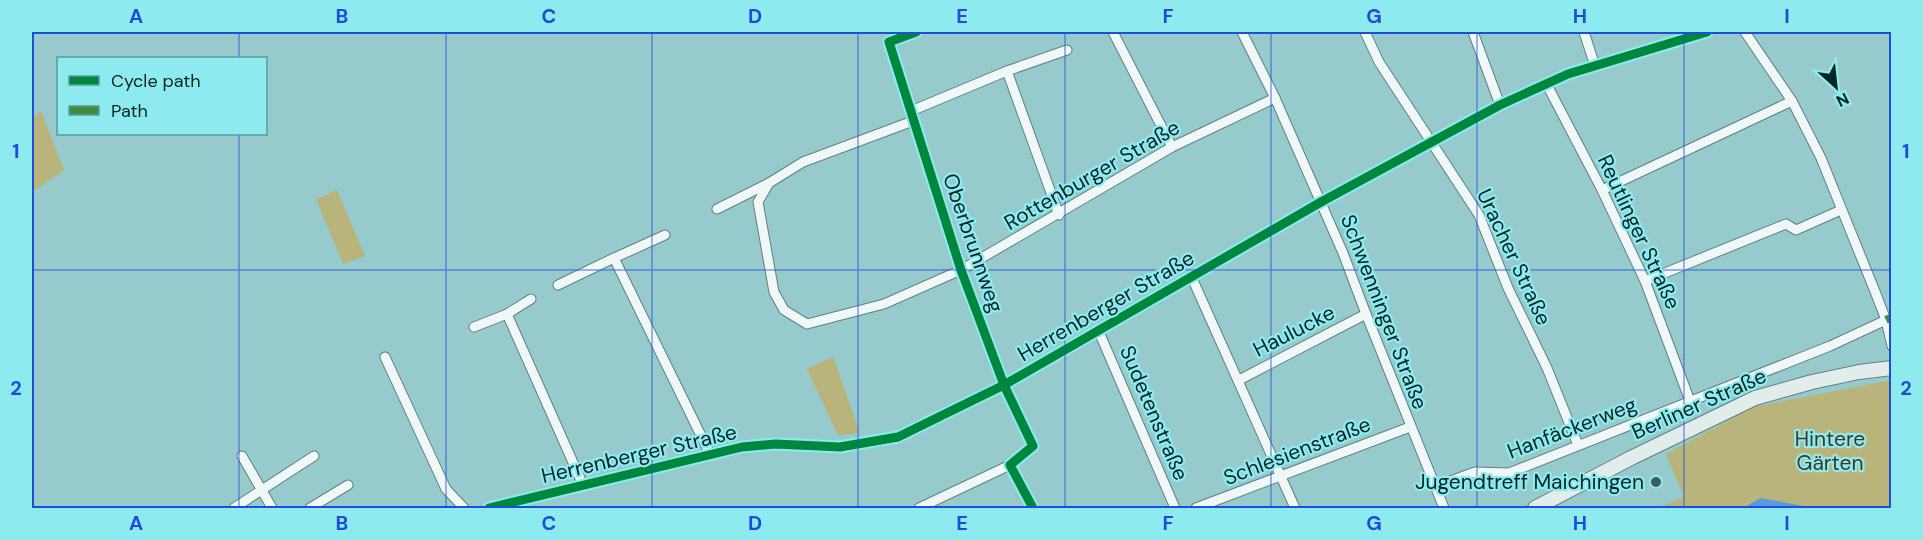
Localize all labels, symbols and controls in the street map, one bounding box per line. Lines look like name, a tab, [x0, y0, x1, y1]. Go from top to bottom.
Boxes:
text: A	[129, 3, 143, 29]
text: B	[336, 3, 348, 29]
text: C	[542, 3, 556, 29]
text: D	[748, 3, 762, 29]
text: E	[956, 3, 968, 29]
text: F	[1162, 3, 1174, 29]
text: G	[1366, 3, 1382, 29]
text: H	[1573, 3, 1587, 29]
text: I	[1784, 3, 1790, 29]
legend	[57, 57, 267, 135]
north arrow	[1806, 57, 1866, 117]
text: Cycle path	[111, 69, 201, 93]
text: N	[1833, 88, 1853, 112]
text: Path	[111, 99, 148, 123]
street label: Rottenburger Straße	[999, 113, 1185, 237]
text: 1	[12, 138, 20, 164]
text: 1	[1902, 138, 1910, 164]
street label: Reutlinger Straße	[1591, 150, 1687, 314]
street label: Oberbrunnweg	[936, 170, 1010, 317]
street label: Uracher Straße	[1470, 184, 1558, 330]
street label: Schwenninger Straße	[1334, 210, 1434, 414]
street label: Herrenberger Straße	[1013, 244, 1200, 368]
street label: Haulucke	[1248, 298, 1340, 364]
street label: Sudetenstraße	[1113, 341, 1195, 485]
street label: Berliner Straße	[1627, 362, 1771, 446]
text: 2	[10, 375, 22, 401]
text: 2	[1900, 375, 1912, 401]
street label: Hanfäckerweg	[1503, 390, 1641, 466]
street label: Schlesienstraße	[1219, 410, 1375, 492]
street label: Herrenberger Straße	[539, 418, 739, 490]
park label: Hintere Gärten	[1795, 425, 1865, 477]
place label: Jugendtreff Maichingen	[1415, 468, 1644, 496]
marker: Jugendtreff Maichingen	[1649, 475, 1663, 489]
text: A	[129, 510, 143, 536]
text: B	[336, 510, 348, 536]
text: C	[542, 510, 556, 536]
text: D	[748, 510, 762, 536]
text: E	[956, 510, 968, 536]
text: F	[1162, 510, 1174, 536]
text: G	[1366, 510, 1382, 536]
text: H	[1573, 510, 1587, 536]
text: I	[1784, 510, 1790, 536]

